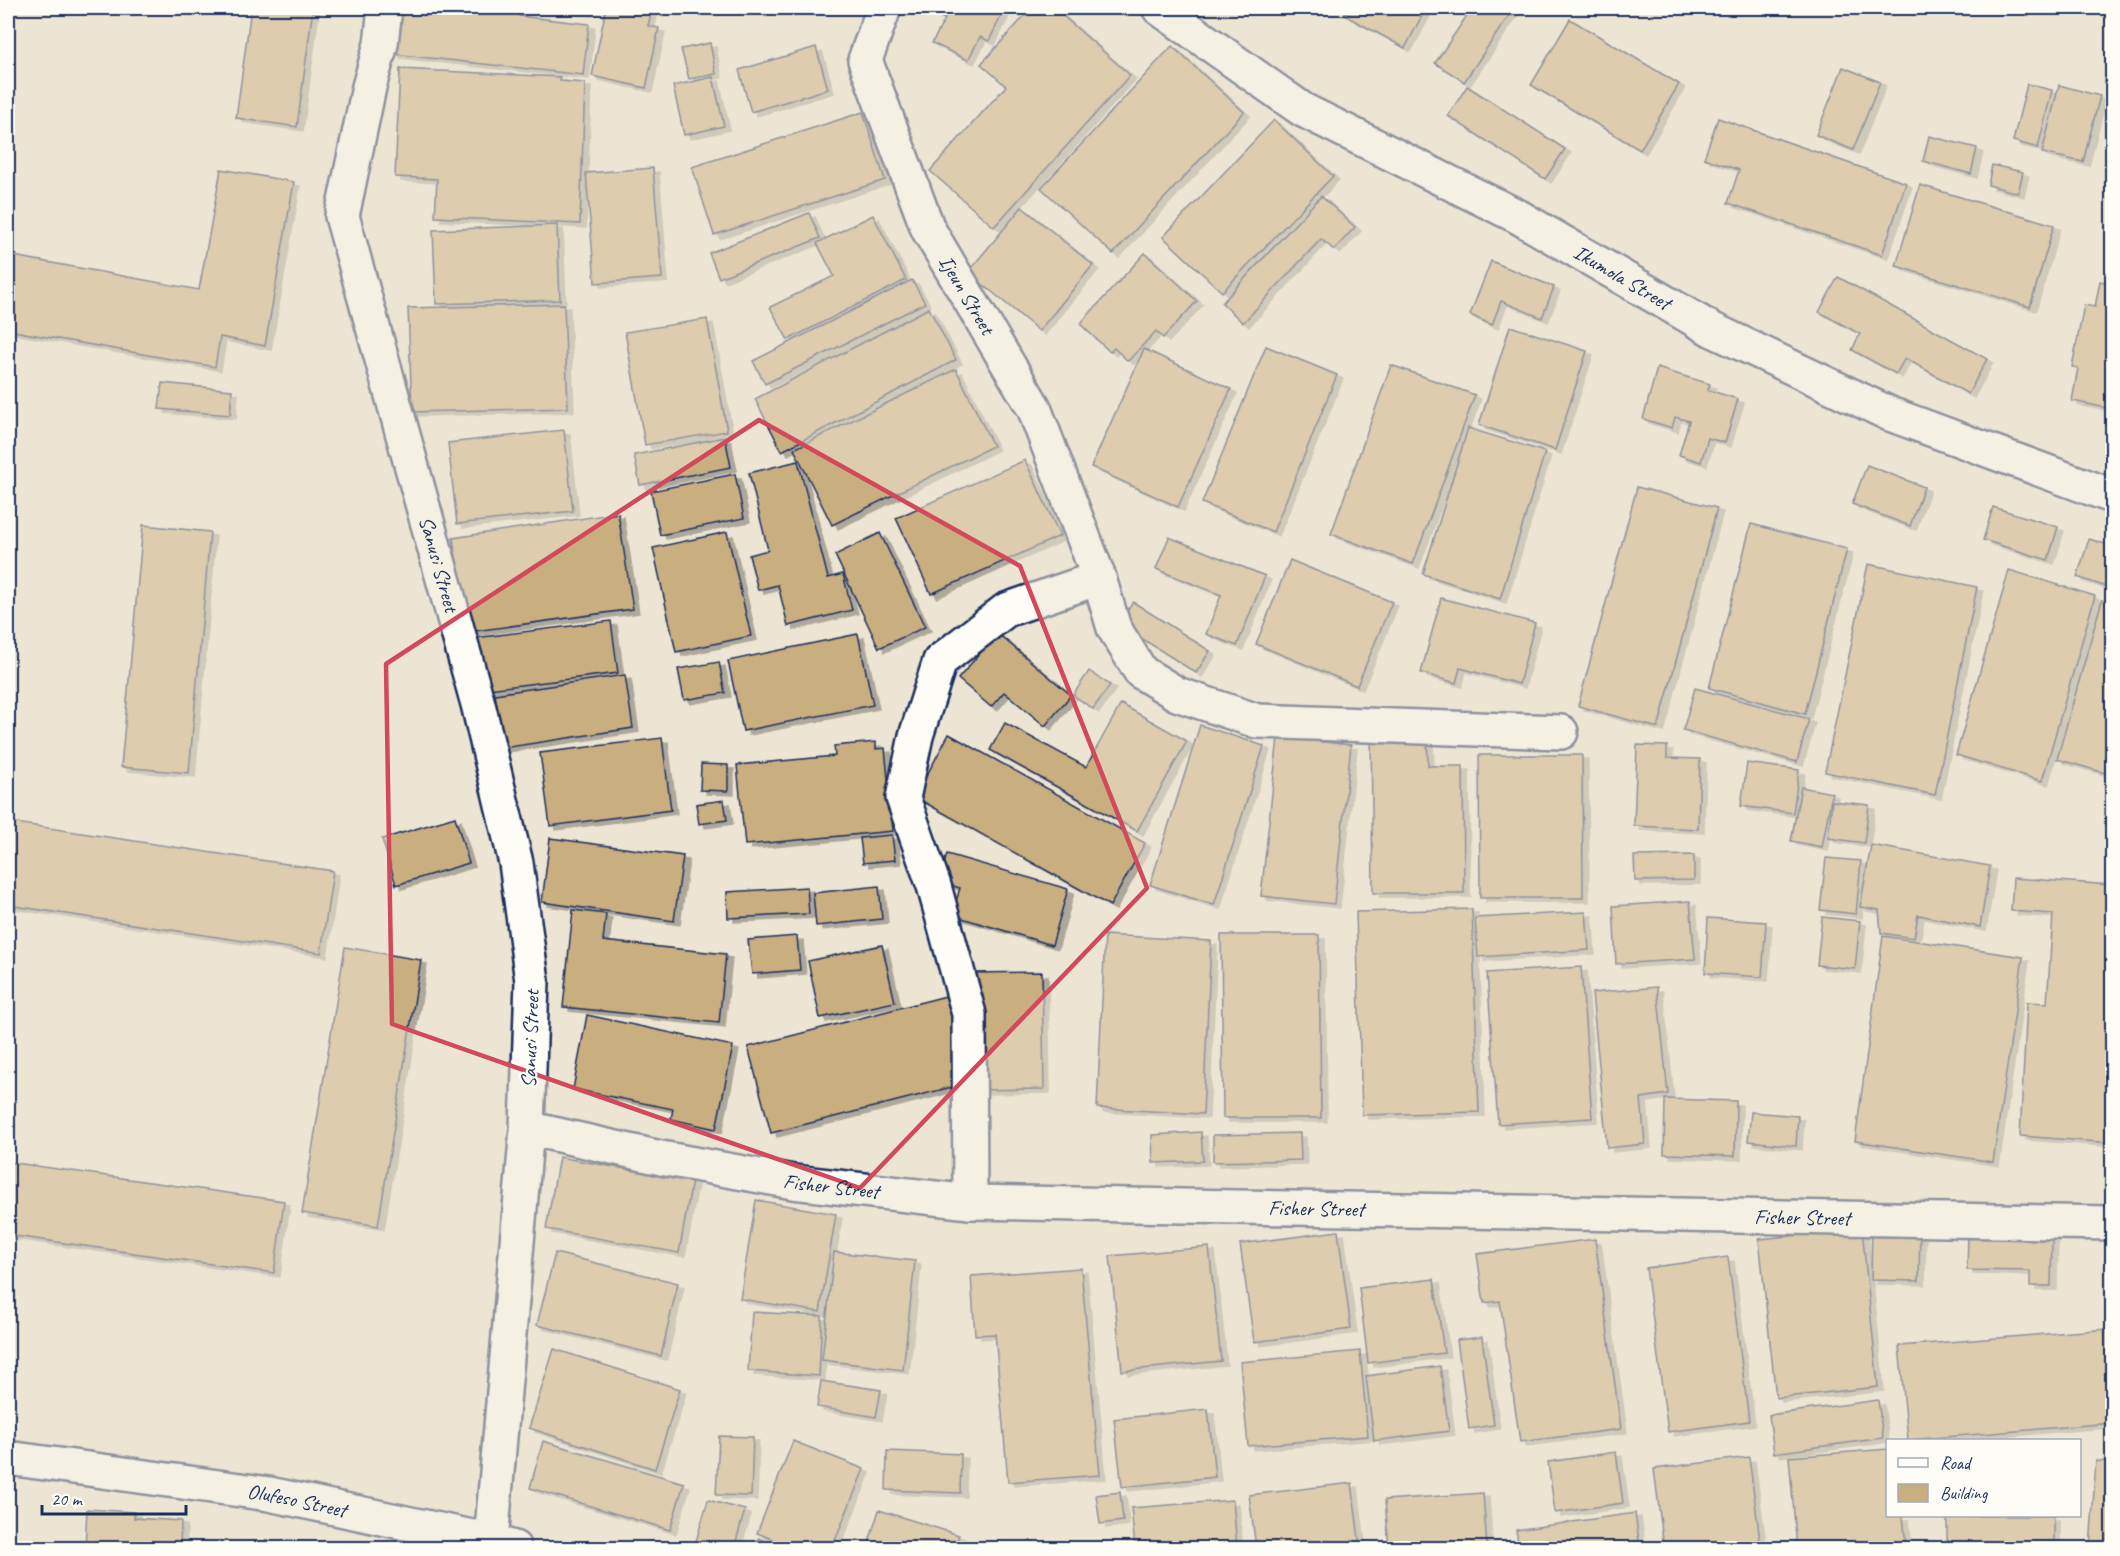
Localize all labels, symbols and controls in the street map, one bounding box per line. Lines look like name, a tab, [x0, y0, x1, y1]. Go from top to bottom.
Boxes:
street label: Ikumola Street	[1569, 239, 1678, 317]
street label: Ijeun Street	[933, 250, 1001, 341]
street label: Sanusi Street	[413, 513, 465, 617]
street label: Sanusi Street	[515, 988, 545, 1088]
street label: Fisher Street	[782, 1168, 883, 1205]
street label: Fisher Street	[1268, 1194, 1367, 1222]
street label: Fisher Street	[1754, 1203, 1853, 1231]
legend	[1886, 1439, 2081, 1517]
text: Road	[1940, 1452, 1973, 1474]
scale bar	[42, 1478, 186, 1516]
street label: Olufeso Street	[246, 1478, 352, 1524]
text: Building	[1940, 1482, 1989, 1504]
text: 20 m	[51, 1488, 84, 1510]

